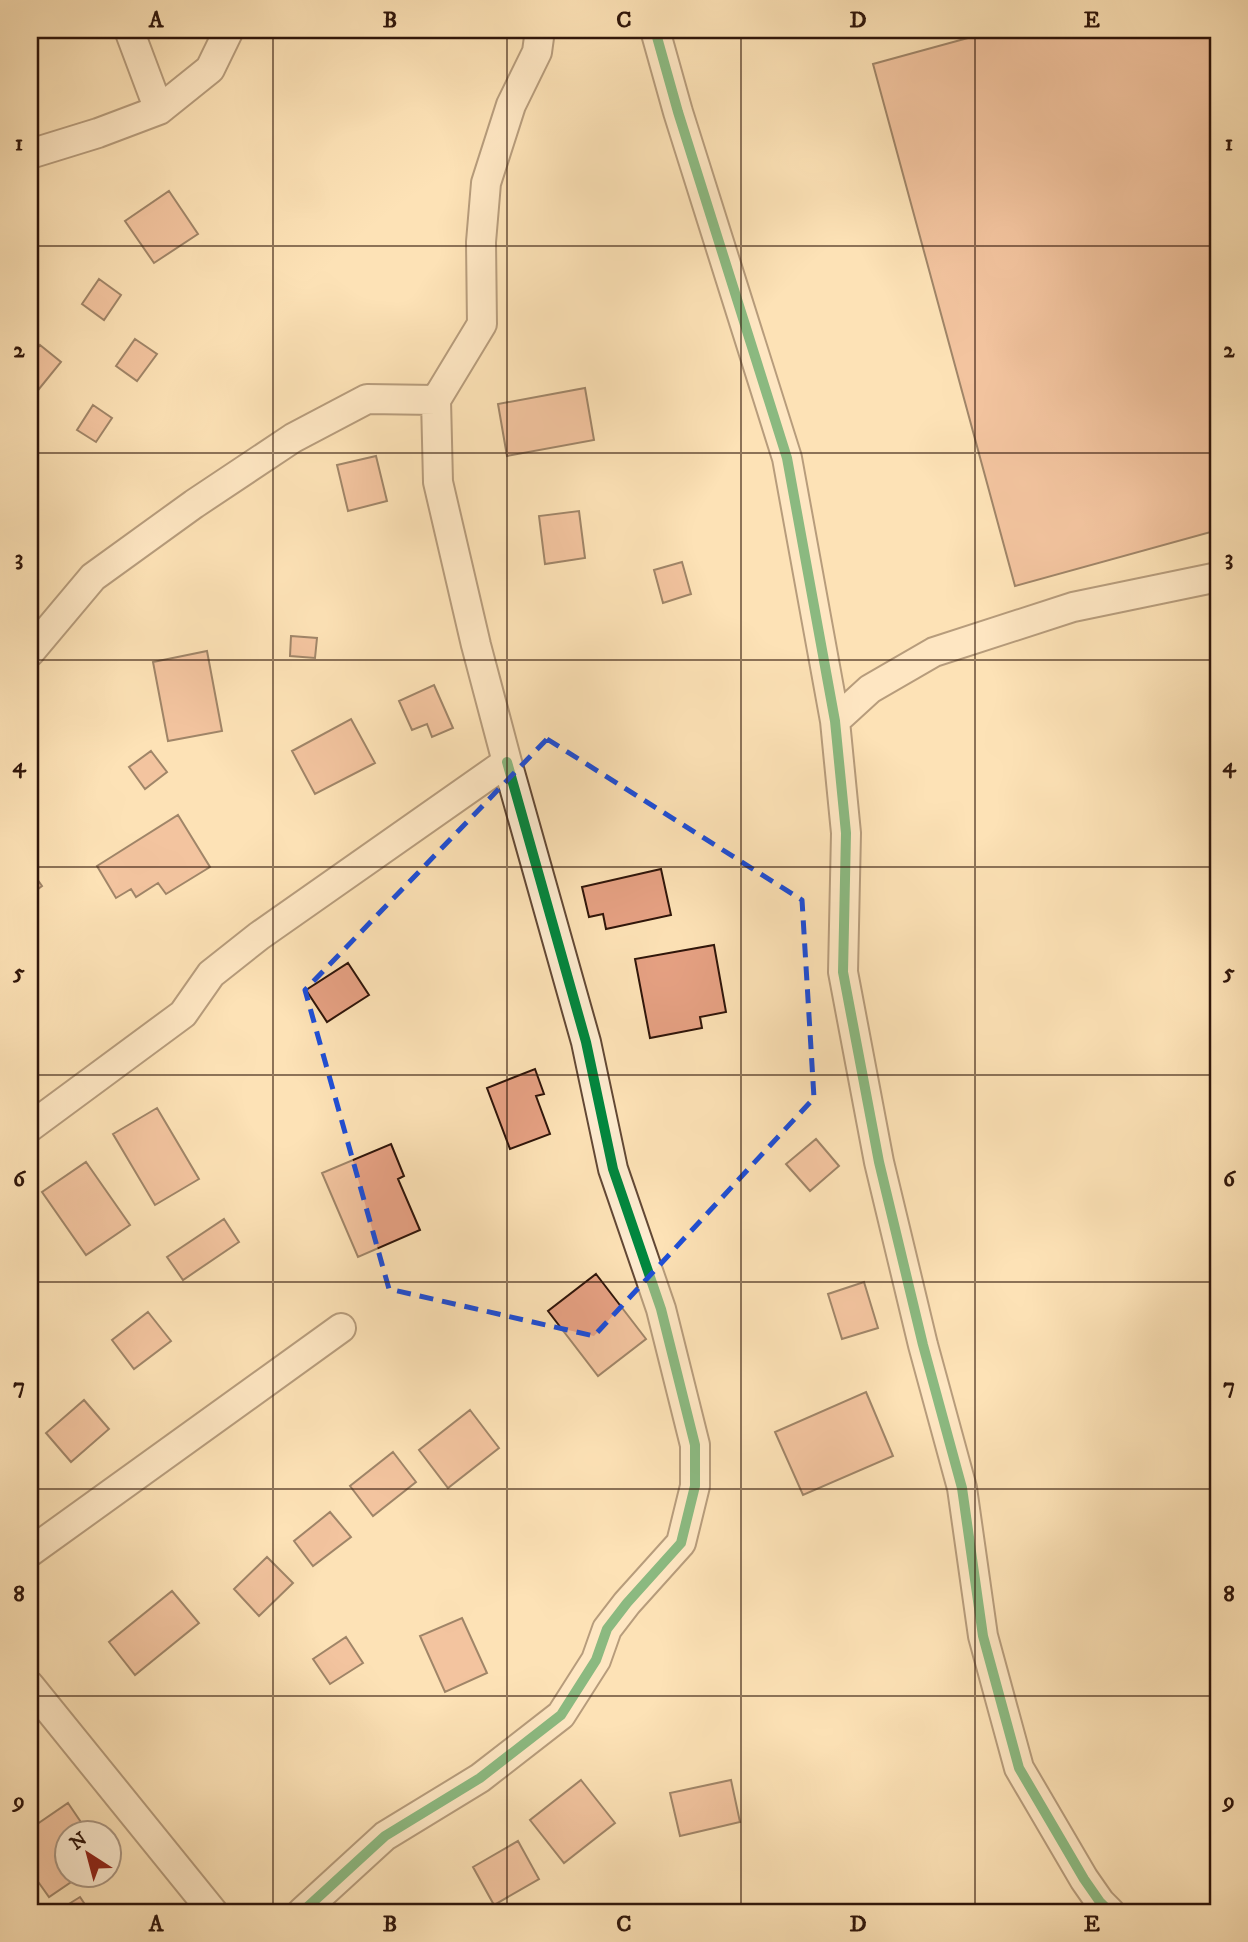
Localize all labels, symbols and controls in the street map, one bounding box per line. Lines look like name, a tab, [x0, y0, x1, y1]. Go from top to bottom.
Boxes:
text: A	[148, 6, 165, 35]
text: B	[383, 6, 397, 35]
text: C	[616, 6, 632, 35]
text: D	[849, 6, 867, 35]
text: E	[1084, 6, 1100, 35]
text: 1	[15, 129, 23, 158]
text: 1	[1225, 129, 1233, 158]
text: 2	[13, 336, 25, 365]
text: 2	[1223, 336, 1235, 365]
text: 3	[15, 544, 23, 573]
text: 3	[1225, 544, 1233, 573]
text: 4	[12, 751, 27, 780]
text: 4	[1222, 751, 1237, 780]
text: 5	[12, 958, 25, 987]
text: 5	[1222, 958, 1235, 987]
text: 6	[13, 1165, 27, 1194]
text: 6	[1223, 1165, 1237, 1194]
text: 7	[13, 1372, 25, 1401]
text: 7	[1223, 1372, 1235, 1401]
text: 8	[13, 1580, 25, 1609]
text: 8	[1223, 1580, 1235, 1609]
text: 9	[11, 1787, 25, 1816]
text: 9	[1221, 1787, 1235, 1816]
north arrow	[52, 1820, 122, 1890]
text: N	[66, 1827, 92, 1855]
text: A	[148, 1910, 165, 1939]
text: B	[383, 1910, 397, 1939]
text: C	[616, 1910, 632, 1939]
text: D	[849, 1910, 867, 1939]
text: E	[1084, 1910, 1100, 1939]

